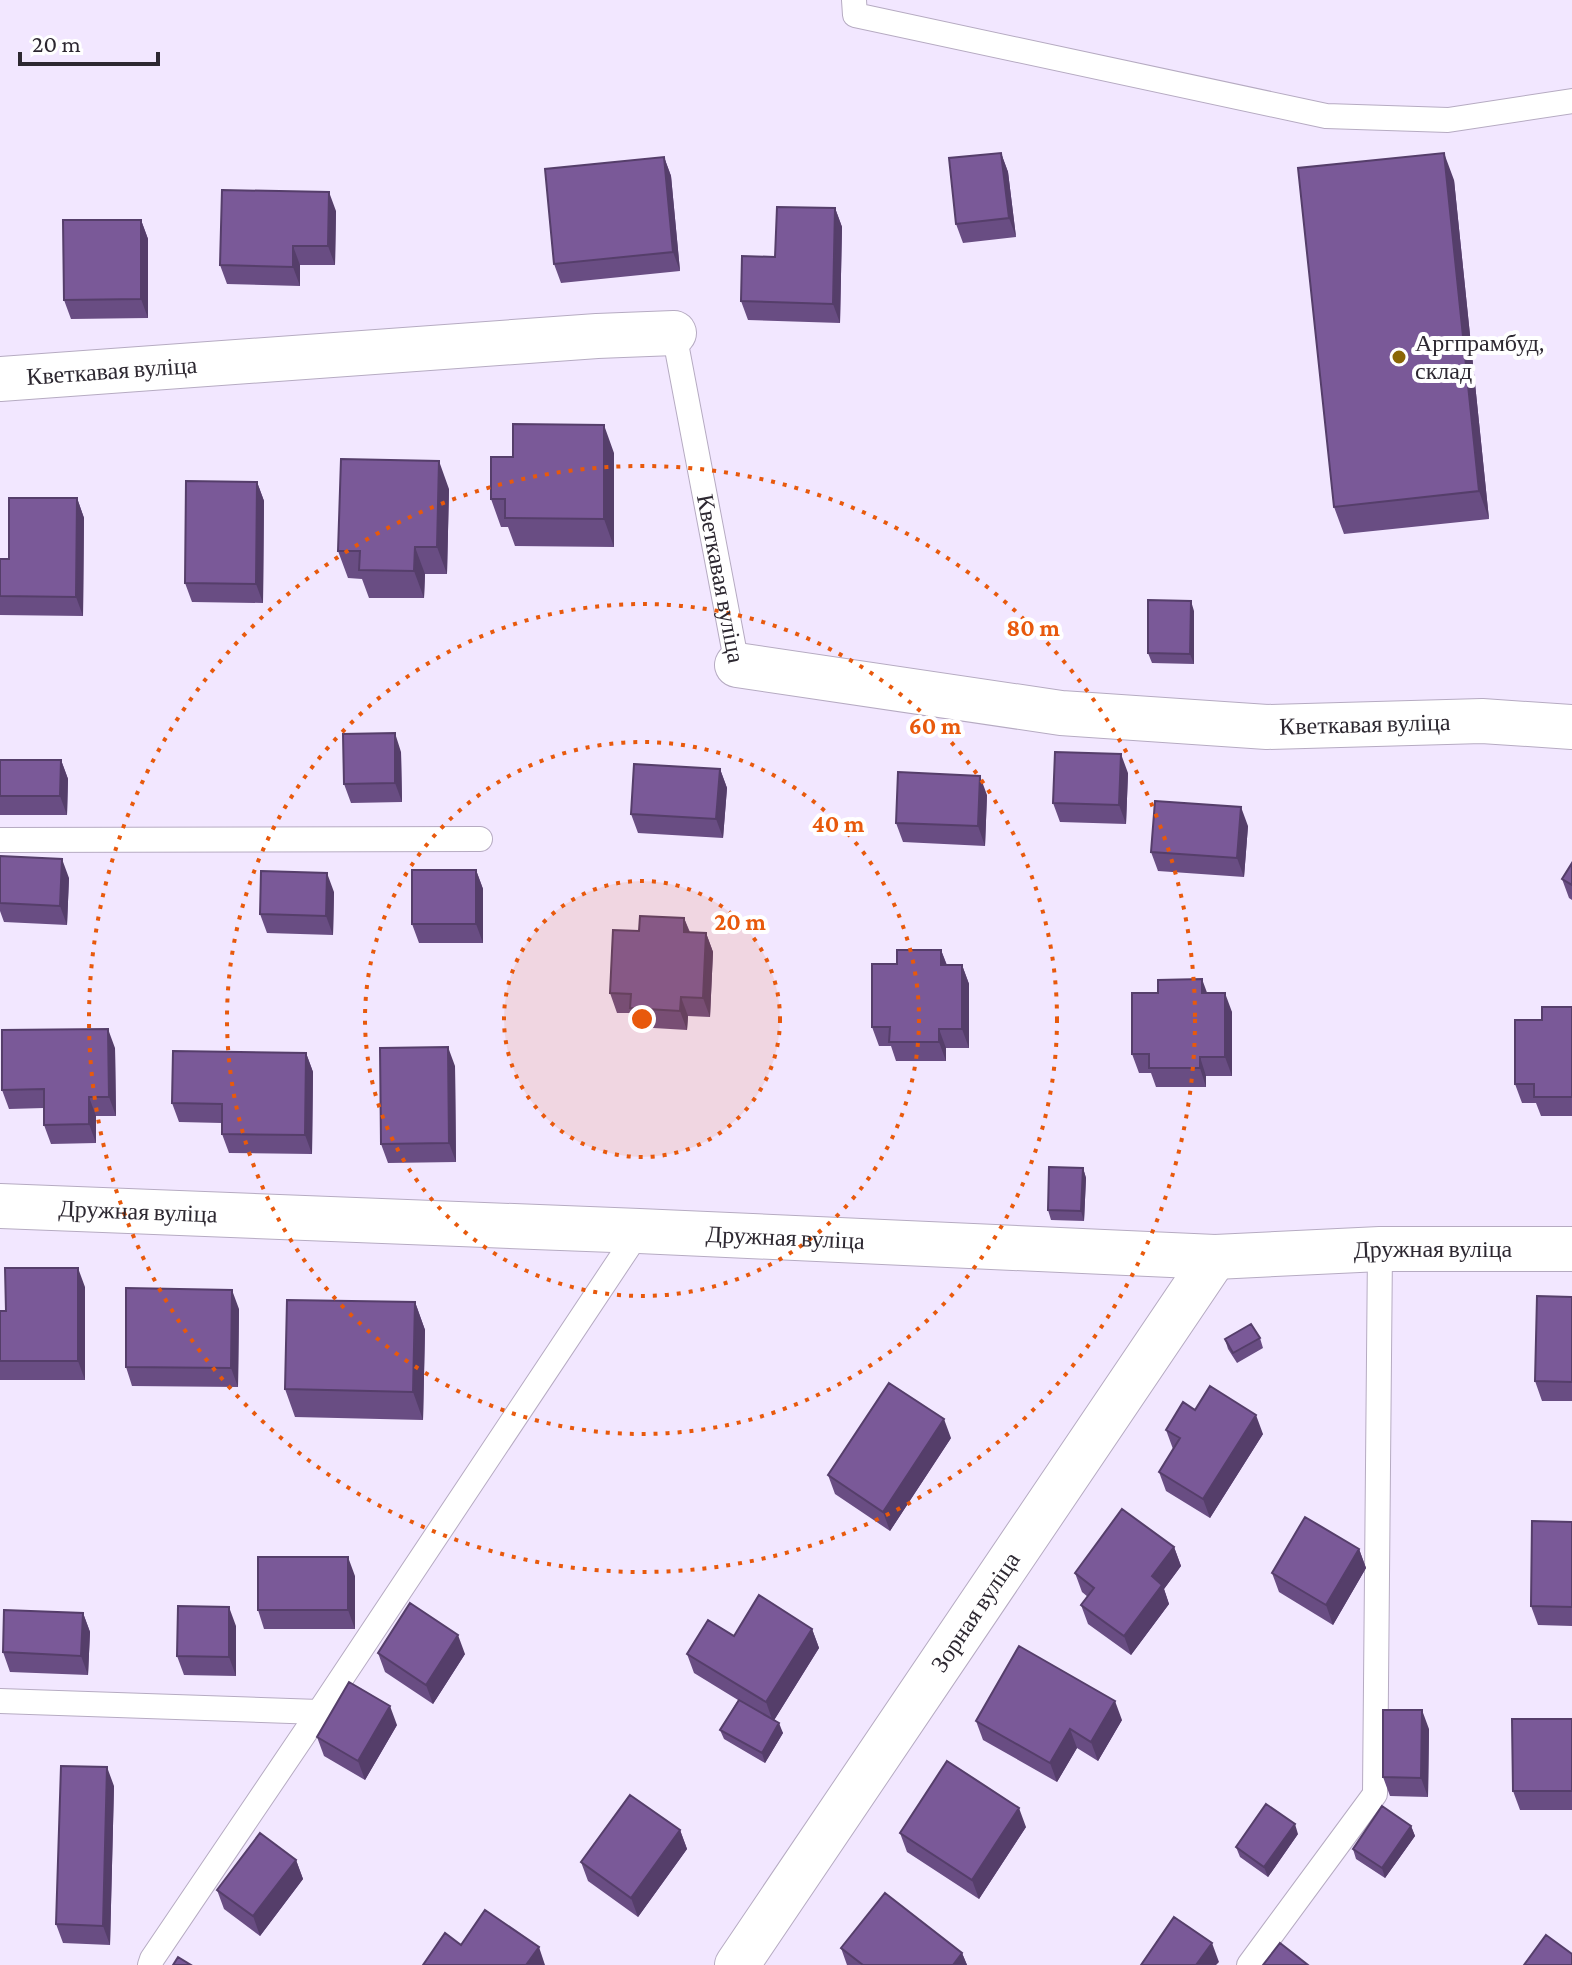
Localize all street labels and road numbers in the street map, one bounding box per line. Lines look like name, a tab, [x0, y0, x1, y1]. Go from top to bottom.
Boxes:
street label: Кветкавая вуліца	[25, 351, 198, 390]
street label: Кветкавая вуліца	[692, 492, 750, 665]
street label: Кветкавая вуліца	[1279, 708, 1451, 740]
street label: Дружная вуліца	[58, 1194, 218, 1228]
street label: Дружная вуліца	[705, 1220, 866, 1254]
street label: Дружная вуліца	[1353, 1235, 1513, 1263]
street label: Зорная вуліца	[925, 1546, 1025, 1677]

